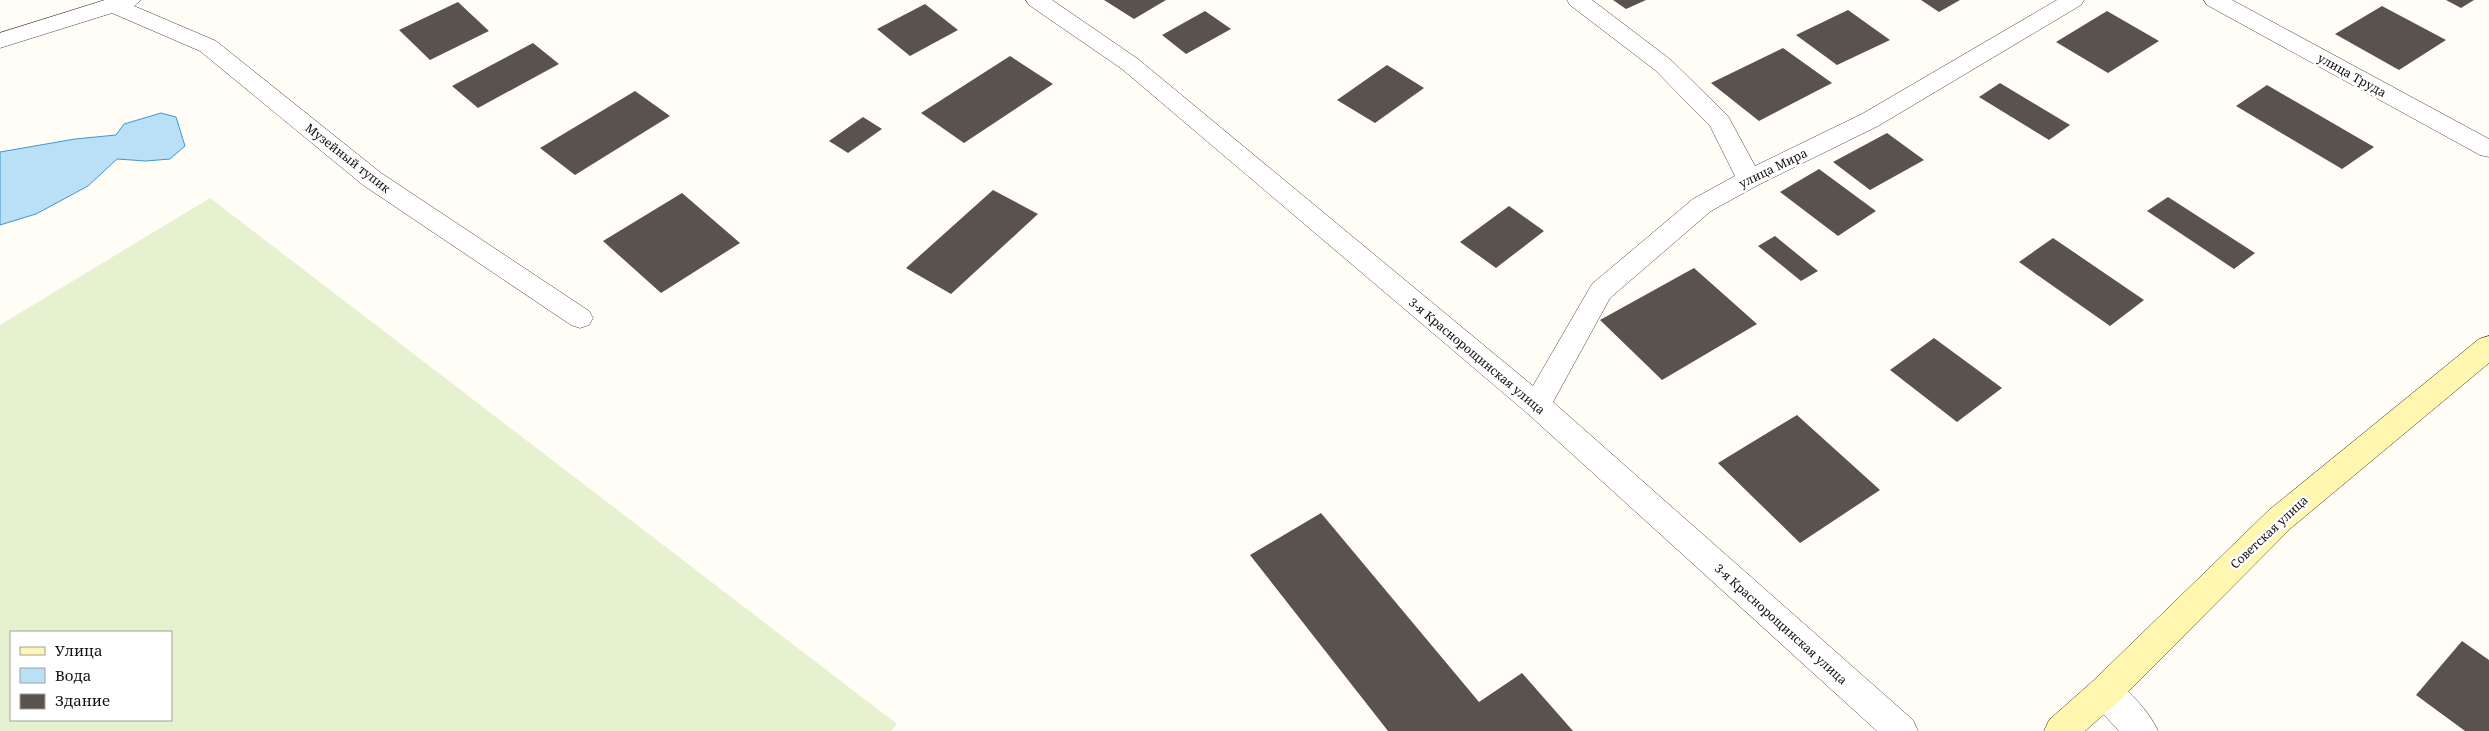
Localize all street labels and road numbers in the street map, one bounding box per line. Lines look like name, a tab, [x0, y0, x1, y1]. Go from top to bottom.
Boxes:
street label: улица Труда	[2314, 49, 2390, 101]
street label: Музейный тупик	[302, 119, 395, 197]
street label: улица Мира	[1736, 144, 1810, 192]
street label: 3-я Краснорощинская улица	[1405, 294, 1549, 418]
street label: Советская улица	[2226, 491, 2312, 573]
street label: 3-я Краснорощинская улица	[1711, 560, 1851, 688]

